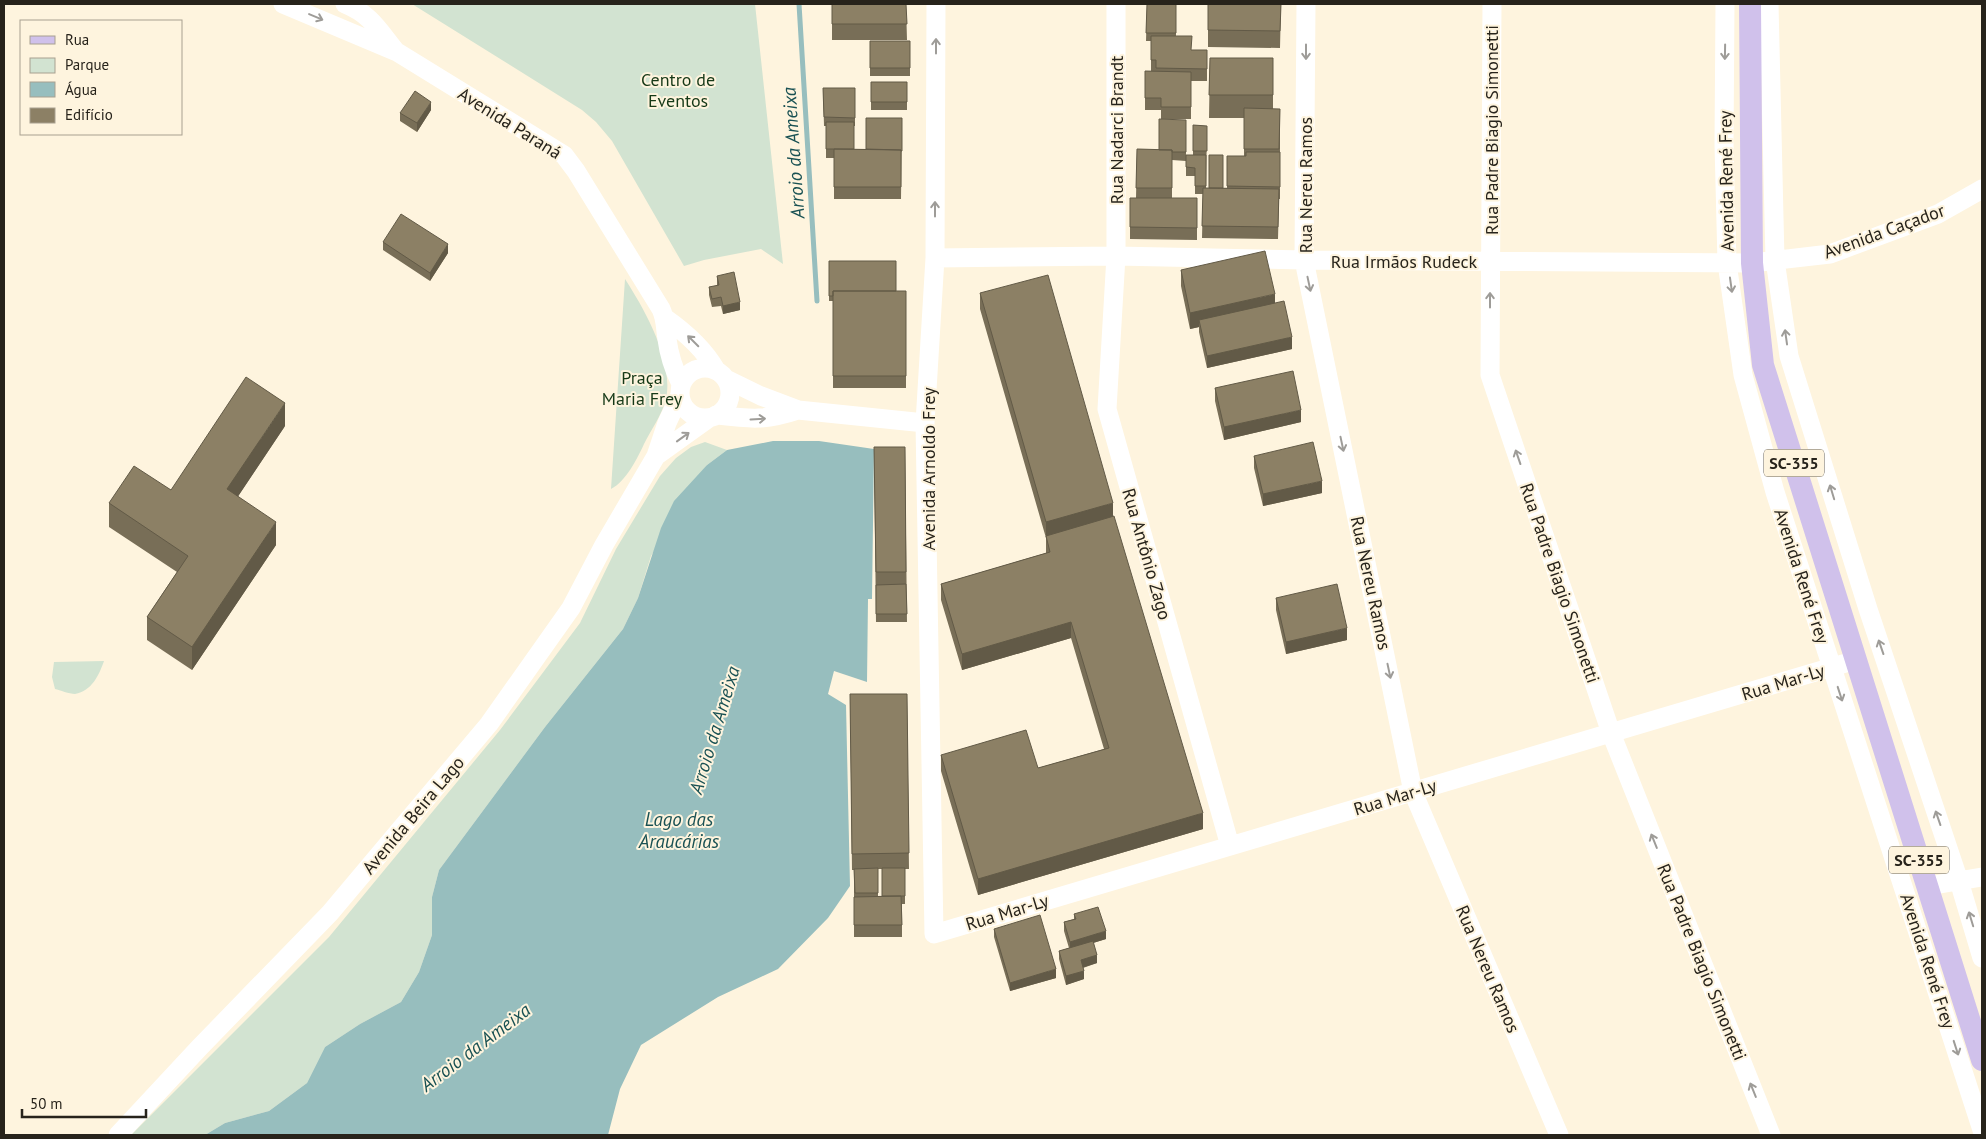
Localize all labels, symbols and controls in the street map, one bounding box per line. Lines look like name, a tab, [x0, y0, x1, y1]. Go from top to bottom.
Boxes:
one-way arrow	[308, 12, 323, 22]
legend	[20, 20, 182, 135]
street label: Rua Padre Biagio Simonetti	[1480, 25, 1503, 235]
text: Rua	[65, 30, 89, 49]
one-way arrow	[931, 39, 941, 55]
one-way arrow	[1301, 44, 1311, 60]
one-way arrow	[1720, 44, 1730, 60]
text: Parque	[65, 55, 109, 74]
street label: Rua Nadarci Brandt	[1105, 56, 1128, 204]
park label: Centro de Eventos	[641, 68, 715, 112]
text: Água	[65, 80, 97, 99]
street label: Avenida Paraná	[454, 82, 566, 164]
water label: Arroio da Ameixa	[776, 86, 810, 221]
text: Edifício	[65, 105, 113, 124]
street label: Avenida René Frey	[1713, 110, 1739, 252]
street label: Rua Nereu Ramos	[1294, 117, 1317, 253]
street label: Avenida Caçador	[1820, 198, 1948, 264]
one-way arrow	[931, 201, 940, 217]
street label: Rua Irmãos Rudeck	[1331, 250, 1478, 273]
one-way arrow	[1305, 276, 1315, 292]
one-way arrow	[1726, 276, 1736, 292]
one-way arrow	[1485, 292, 1495, 308]
one-way arrow	[1781, 329, 1791, 345]
one-way arrow	[687, 335, 699, 348]
park label: Praça Maria Frey	[602, 366, 683, 410]
street label: Avenida Arnoldo Frey	[917, 387, 940, 551]
one-way arrow	[749, 414, 765, 423]
one-way arrow	[676, 432, 690, 442]
one-way arrow	[1338, 435, 1347, 451]
road number: SC-355	[1764, 449, 1824, 476]
one-way arrow	[1512, 450, 1522, 466]
street label: Rua Padre Biagio Simonetti	[1515, 480, 1605, 686]
one-way arrow	[1826, 485, 1836, 501]
street label: Rua Antônio Zago	[1117, 486, 1177, 622]
street label: Avenida René Frey	[1769, 505, 1835, 647]
street label: Rua Nereu Ramos	[1346, 514, 1396, 652]
one-way arrow	[1876, 640, 1885, 656]
street label: Rua Mar-Ly	[1739, 658, 1828, 706]
water label: Arroio da Ameixa	[683, 663, 745, 798]
one-way arrow	[1384, 663, 1394, 679]
one-way arrow	[1836, 686, 1845, 702]
street label: Avenida Beira Lago	[357, 751, 469, 879]
street label: Rua Mar-Ly	[1351, 773, 1440, 821]
water label: Lago das Araucárias	[638, 807, 720, 853]
one-way arrow	[1933, 811, 1942, 826]
one-way arrow	[1649, 834, 1658, 850]
road number: SC-355	[1889, 846, 1949, 874]
street label: Rua Padre Biagio Simonetti	[1652, 860, 1752, 1064]
street label: Rua Mar-Ly	[963, 888, 1052, 936]
street label: Avenida René Frey	[1895, 890, 1961, 1032]
street label: Rua Nereu Ramos	[1451, 902, 1525, 1036]
one-way arrow	[1965, 912, 1975, 928]
water label: Arroio da Ameixa	[414, 997, 536, 1097]
one-way arrow	[1952, 1040, 1961, 1056]
one-way arrow	[1748, 1083, 1757, 1098]
scale bar	[22, 1086, 146, 1118]
text: 50 m	[30, 1094, 63, 1113]

